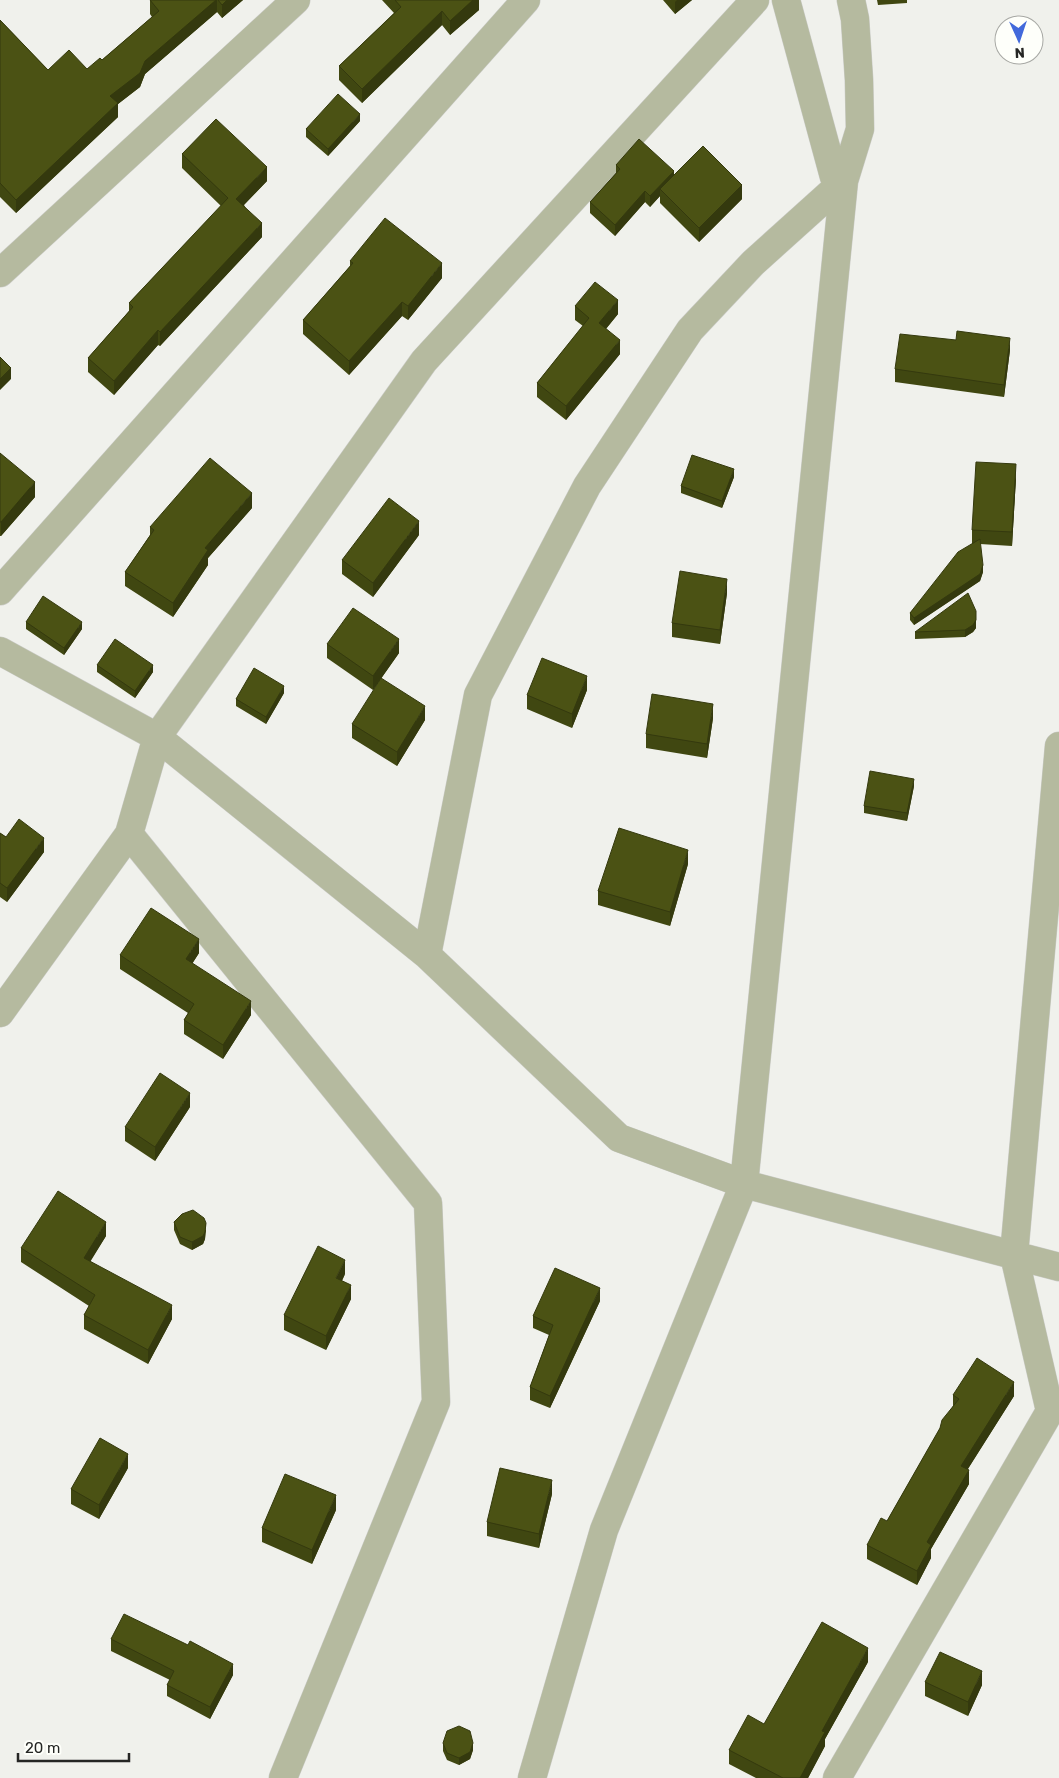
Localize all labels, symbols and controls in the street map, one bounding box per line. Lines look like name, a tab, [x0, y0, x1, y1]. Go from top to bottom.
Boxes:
north arrow	[994, 15, 1044, 65]
text: N	[1014, 44, 1025, 61]
scale bar	[18, 1730, 129, 1762]
text: 20 m	[25, 1739, 60, 1757]

